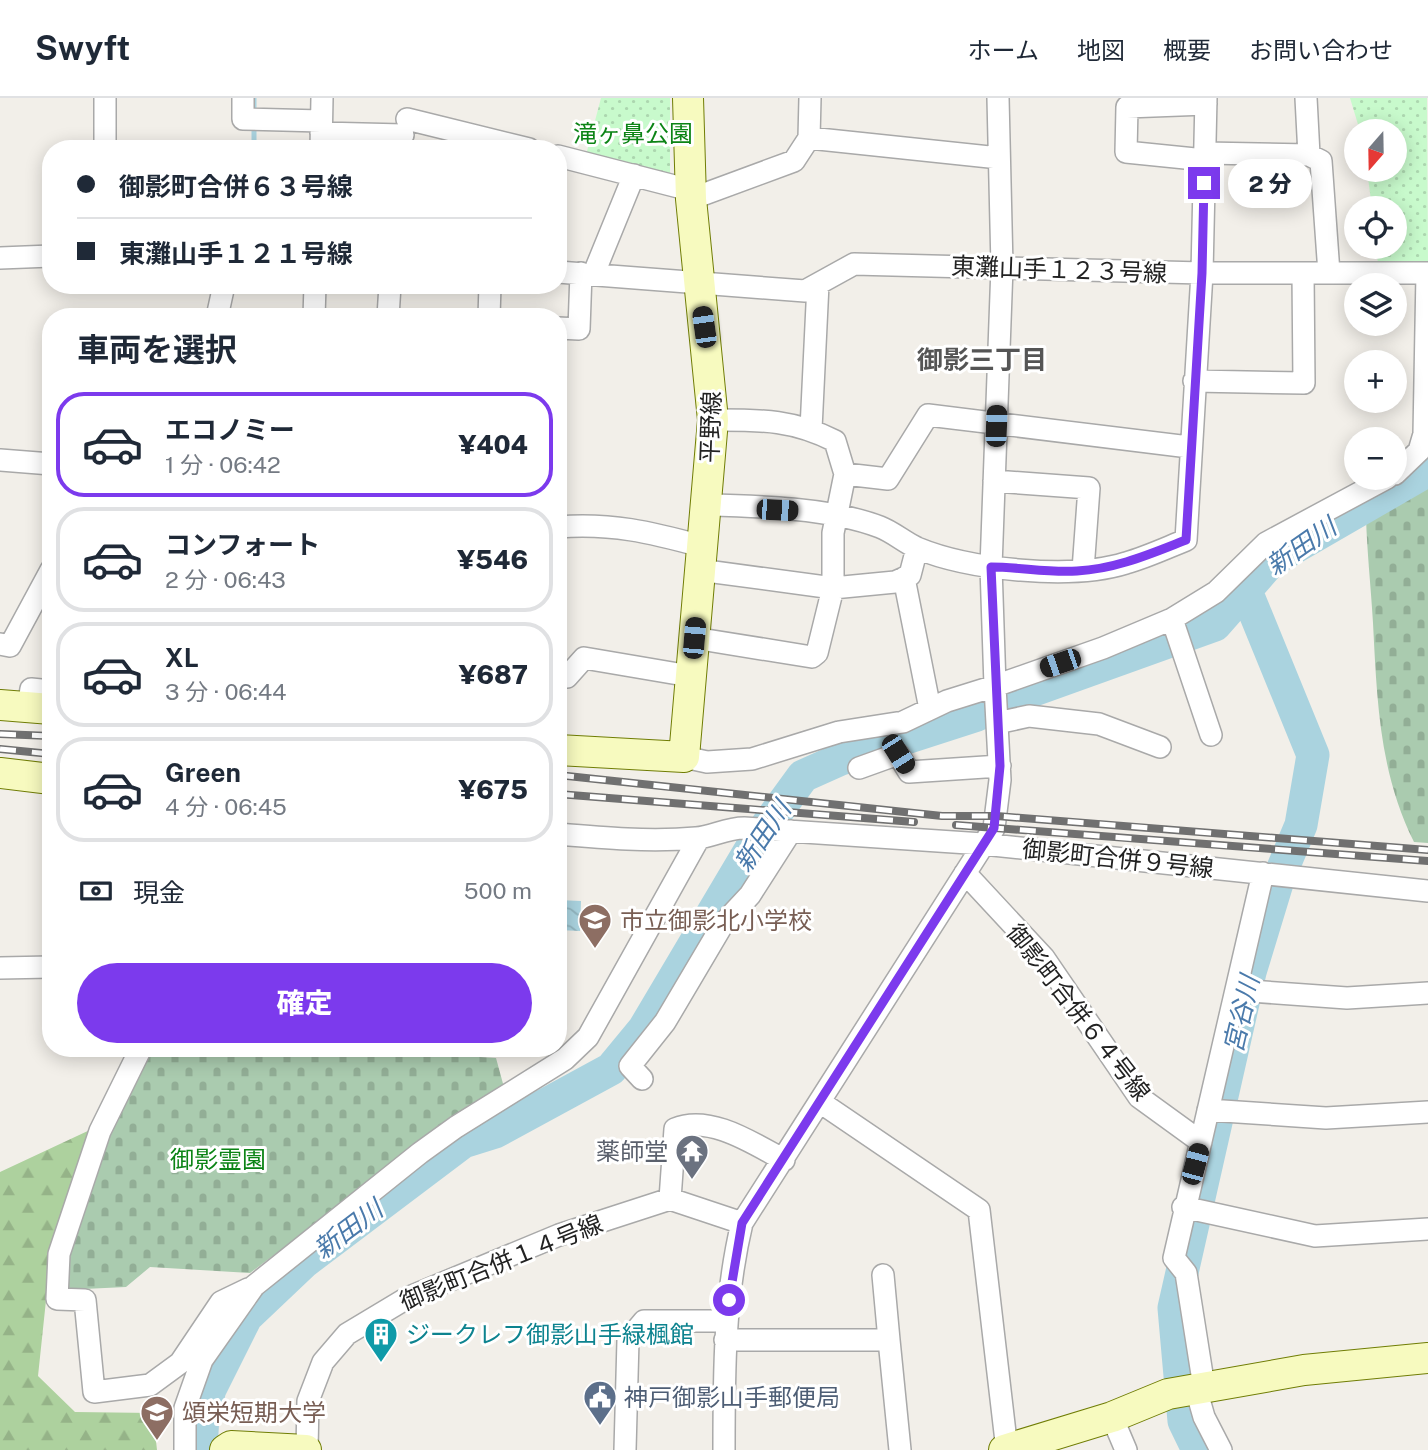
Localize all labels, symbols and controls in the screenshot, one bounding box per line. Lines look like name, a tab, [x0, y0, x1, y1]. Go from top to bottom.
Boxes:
text: Swyft	[35, 29, 130, 67]
text: ホーム	[968, 36, 1039, 64]
text: 地図	[1077, 36, 1125, 64]
text: 概要	[1163, 36, 1211, 64]
text: お問い合わせ	[1249, 36, 1393, 64]
park label: 滝ヶ鼻公園	[573, 119, 693, 147]
north arrow	[1344, 119, 1407, 182]
map controls	[1344, 119, 1407, 490]
callout: 2 分	[1228, 158, 1312, 208]
route end	[1188, 167, 1220, 199]
text: 2 分	[1248, 170, 1292, 197]
text: 御影町合併６３号線	[119, 171, 353, 202]
button: locate	[1344, 196, 1407, 259]
text: 東灘山手１２１号線	[119, 238, 353, 269]
street label: 東灘山手１２３号線	[951, 251, 1167, 287]
button: layers	[1344, 273, 1407, 336]
car	[691, 305, 718, 349]
text: 車両を選択	[77, 331, 237, 368]
district label: 御影三丁目	[917, 344, 1047, 375]
button: +	[1344, 350, 1407, 413]
street label: 平野線	[695, 391, 725, 463]
car	[985, 405, 1008, 447]
icon: car	[81, 413, 144, 476]
text: エコノミー	[165, 414, 295, 445]
button: −	[1344, 427, 1407, 490]
text: ¥404	[458, 429, 528, 460]
text: 1 分 · 06:42	[165, 451, 281, 478]
car	[756, 498, 799, 522]
water label: 新田川	[1260, 509, 1344, 581]
icon: car	[81, 528, 144, 591]
text: コンフォート	[165, 529, 320, 560]
text: ¥546	[457, 544, 528, 575]
text: 2 分 · 06:43	[165, 566, 286, 593]
car	[682, 616, 707, 660]
text: XL	[165, 642, 199, 673]
icon: car	[81, 643, 144, 706]
car	[1037, 646, 1084, 680]
text: ¥687	[459, 659, 528, 690]
text: 3 分 · 06:44	[165, 678, 287, 705]
car	[878, 731, 919, 777]
text: Green	[165, 757, 241, 788]
icon: car	[81, 758, 144, 821]
text: ¥675	[459, 774, 528, 805]
text: 4 分 · 06:45	[165, 793, 287, 820]
water label: 新田川	[727, 793, 798, 877]
street label: 御影町合併９号線	[1021, 834, 1215, 882]
icon: cash	[77, 872, 115, 910]
text: 現金	[133, 877, 185, 908]
text: 500 m	[464, 877, 532, 904]
school or university icon: 市立御影北小学校	[576, 901, 614, 950]
place label: 市立御影北小学校	[620, 906, 812, 934]
street label: 御影町合併６４号線	[1001, 918, 1157, 1106]
button: 確定	[77, 963, 532, 1043]
water label: 宮谷川	[1217, 970, 1266, 1055]
temple icon: 薬師堂	[673, 1132, 711, 1181]
place label: 薬師堂	[596, 1137, 668, 1165]
car	[1180, 1141, 1211, 1187]
park label: 御影霊園	[170, 1145, 266, 1173]
water label: 新田川	[308, 1191, 391, 1265]
street label: 御影町合併１４号線	[396, 1209, 606, 1315]
route start	[713, 1284, 745, 1316]
building icon: ジークレフ御影山手緑楓館	[362, 1315, 400, 1364]
place label: ジークレフ御影山手緑楓館	[406, 1320, 694, 1348]
public building icon: 神戸御影山手郵便局	[581, 1378, 619, 1427]
place label: 神戸御影山手郵便局	[624, 1383, 840, 1411]
school or university icon: 頌栄短期大学	[138, 1393, 176, 1442]
place label: 頌栄短期大学	[182, 1398, 326, 1426]

